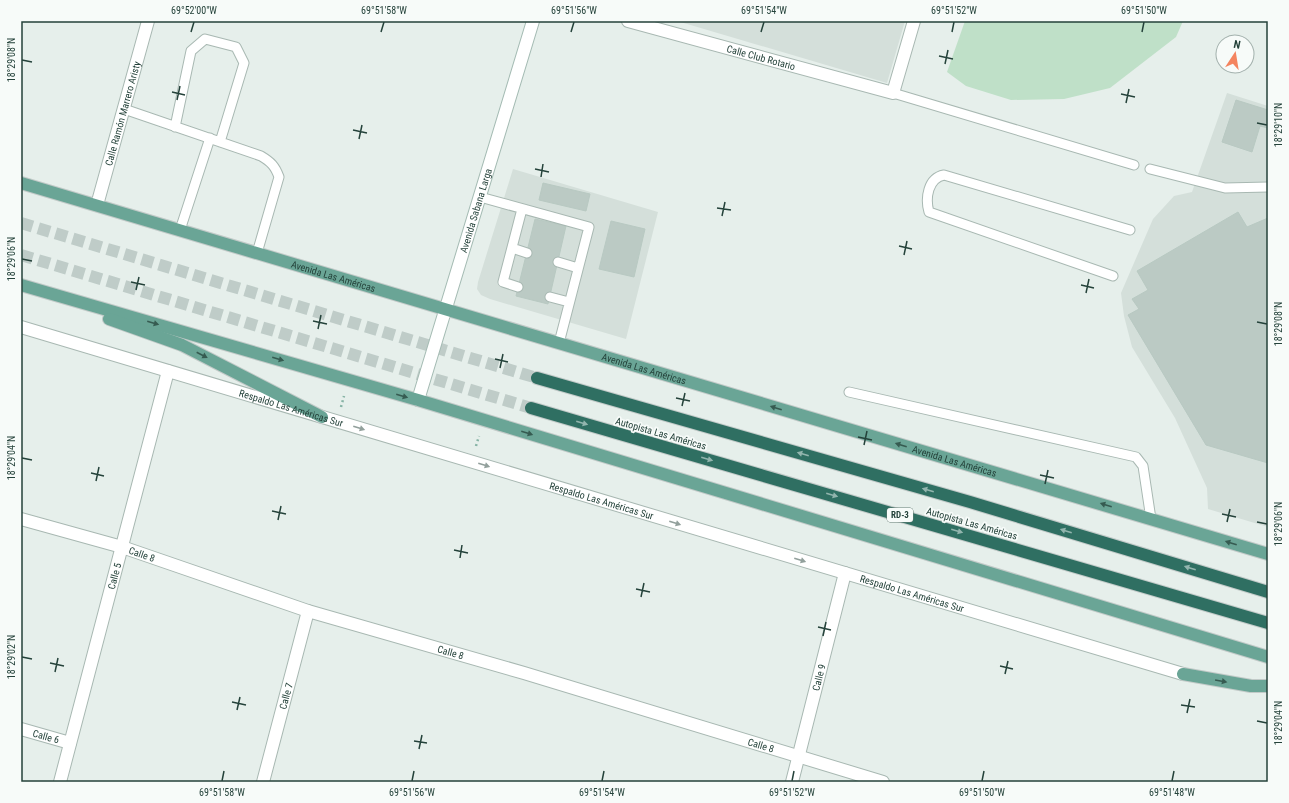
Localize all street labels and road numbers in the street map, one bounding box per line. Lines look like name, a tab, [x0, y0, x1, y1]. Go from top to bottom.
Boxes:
street label: Calle Club Rotario	[726, 43, 797, 72]
street label: Calle Ramón Marrero Aristy	[103, 60, 143, 167]
street label: Avenida Sabana Larga	[458, 167, 494, 254]
street label: Avenida Las Américas	[290, 259, 377, 294]
street label: Avenida Las Américas	[600, 351, 688, 387]
street label: Respaldo Las Américas Sur	[238, 387, 344, 429]
street label: Autopista Las Américas	[614, 415, 708, 452]
street label: Avenida Las Américas	[911, 443, 998, 479]
street label: Respaldo Las Américas Sur	[548, 480, 655, 522]
street label: Autopista Las Américas	[925, 505, 1019, 542]
road number: RD-3	[887, 508, 913, 522]
street label: Calle 8	[127, 545, 156, 564]
street label: Calle 5	[106, 562, 123, 591]
street label: Respaldo Las Américas Sur	[859, 573, 965, 614]
street label: Calle 8	[436, 643, 465, 661]
street label: Calle 9	[810, 663, 828, 692]
street label: Calle 7	[277, 682, 295, 711]
street label: Calle 6	[31, 728, 60, 746]
street label: Calle 8	[746, 736, 776, 755]

